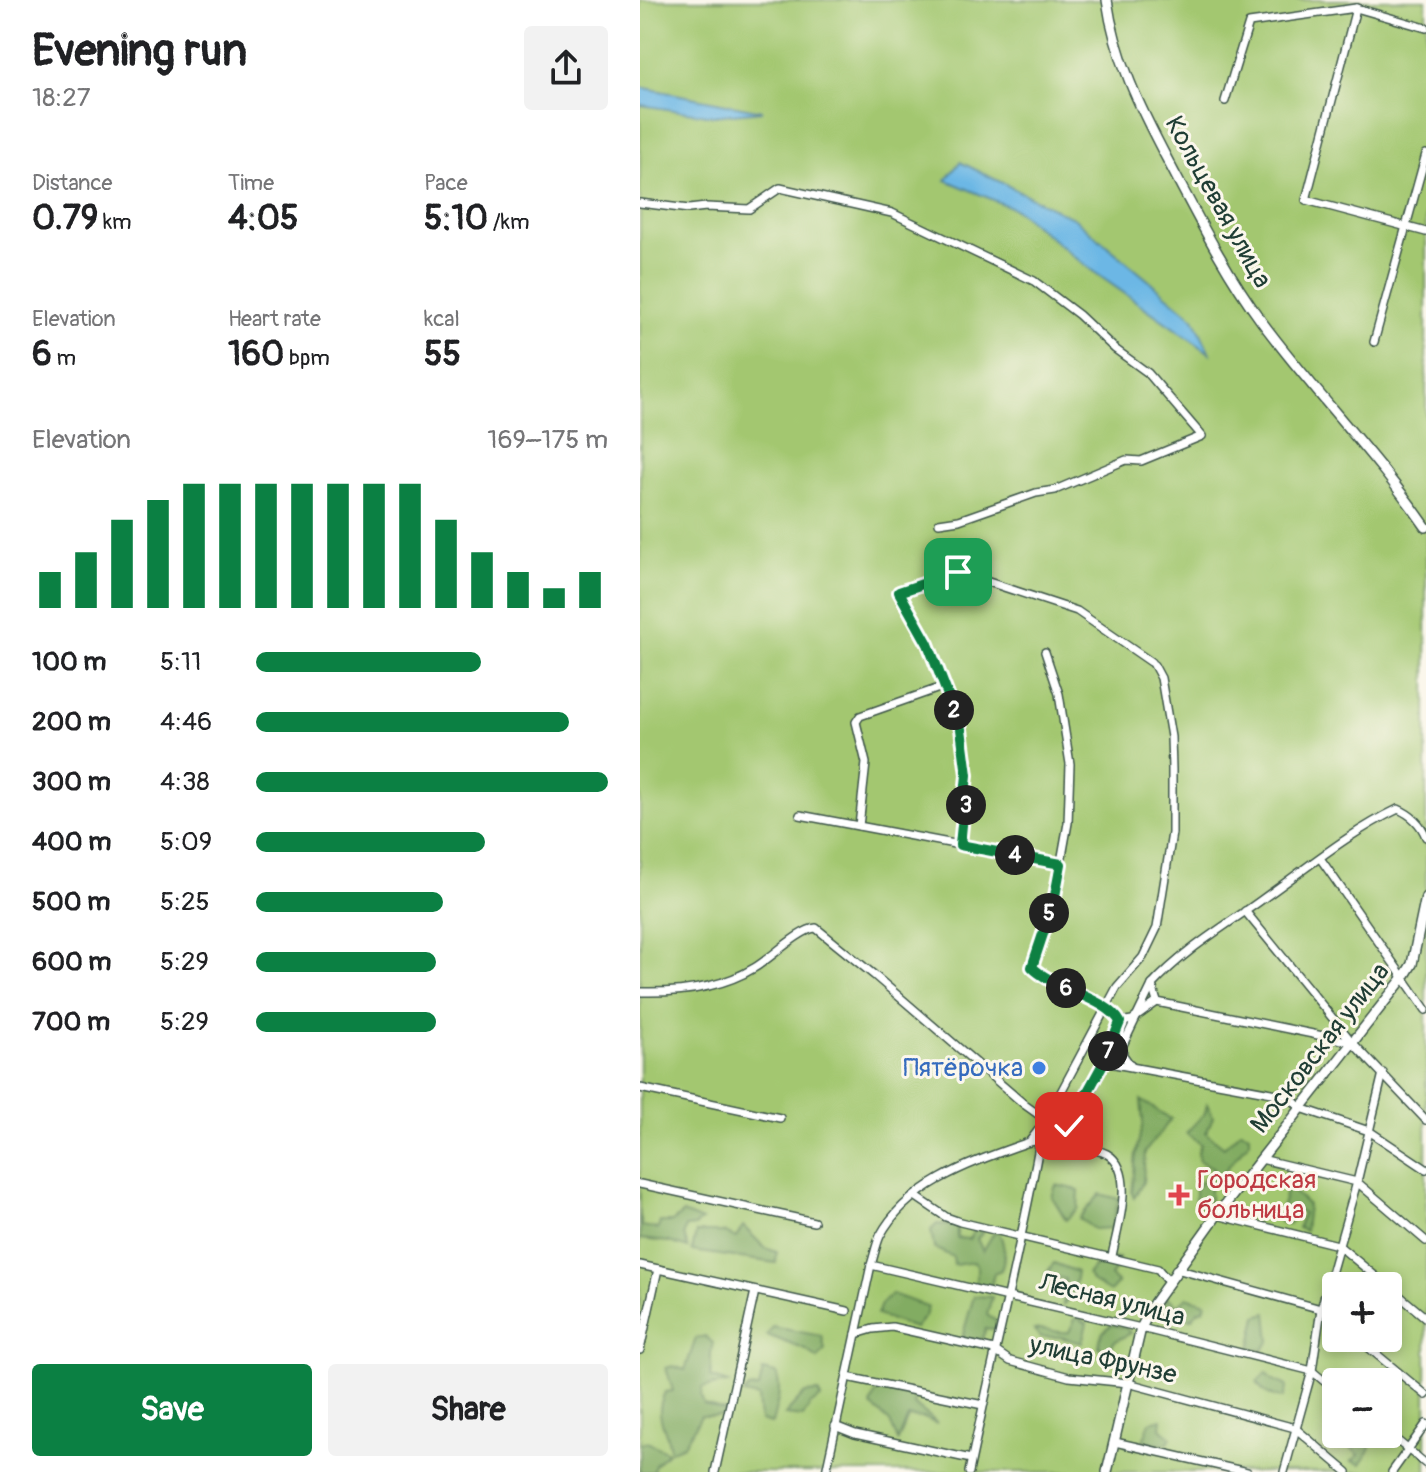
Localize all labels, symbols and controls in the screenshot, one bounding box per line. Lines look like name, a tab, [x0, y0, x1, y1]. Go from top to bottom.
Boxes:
text: Evening run	[32, 24, 247, 79]
button: share	[524, 26, 608, 110]
text: 18:27	[32, 82, 91, 114]
street label: Кольцевая улица	[1158, 111, 1278, 293]
text: Distance	[32, 169, 112, 197]
text: Time	[228, 169, 274, 197]
text: Pace	[424, 169, 468, 197]
text: 0.79	[32, 197, 98, 240]
text: 4:05	[228, 197, 298, 240]
text: 5:10	[424, 197, 488, 240]
text: km	[98, 208, 132, 236]
text: /km	[488, 208, 529, 236]
text: Elevation	[32, 305, 116, 333]
text: Heart rate	[228, 305, 321, 333]
text: kcal	[424, 305, 460, 333]
text: 6	[32, 333, 52, 376]
text: 160	[228, 333, 284, 376]
text: 55	[424, 333, 461, 376]
text: m	[52, 344, 76, 372]
text: bpm	[284, 344, 330, 372]
text: Elevation	[32, 424, 131, 456]
text: 169–175 m	[487, 424, 608, 456]
pin	[924, 538, 992, 606]
icon: arrive	[936, 550, 980, 594]
text: 100 m	[32, 646, 106, 678]
text: 5:11	[160, 646, 201, 678]
pin: 2	[934, 690, 974, 730]
text: 2	[948, 696, 960, 724]
text: 200 m	[32, 706, 111, 738]
text: 4:46	[160, 706, 212, 738]
text: 300 m	[32, 766, 111, 798]
text: 4:38	[160, 766, 210, 798]
pin: 3	[946, 785, 986, 825]
text: 3	[960, 791, 972, 819]
text: 400 m	[32, 826, 111, 858]
text: 5:09	[160, 826, 212, 858]
pin: 4	[995, 835, 1035, 875]
text: 4	[1009, 841, 1021, 869]
text: 500 m	[32, 886, 110, 918]
text: 5:25	[160, 886, 210, 918]
pin: 5	[1029, 893, 1069, 933]
text: 5	[1043, 899, 1055, 927]
text: 600 m	[32, 946, 111, 978]
text: 5:29	[160, 946, 209, 978]
street label: Московская улица	[1244, 956, 1396, 1140]
pin: 6	[1046, 968, 1086, 1008]
text: 6	[1060, 974, 1072, 1002]
text: 700 m	[32, 1006, 110, 1038]
text: 5:29	[160, 1006, 209, 1038]
pin: 7	[1088, 1031, 1128, 1071]
text: 7	[1102, 1037, 1114, 1065]
place label: Пятёрочка	[903, 1052, 1023, 1084]
marker: Пятёрочка	[1030, 1059, 1048, 1077]
pin	[1035, 1092, 1103, 1160]
icon: check	[1047, 1104, 1091, 1148]
place label: Городская больница	[1197, 1164, 1316, 1226]
marker: Городская больница	[1168, 1184, 1190, 1206]
street label: Лесная улица	[1035, 1266, 1188, 1334]
map controls	[1322, 1272, 1402, 1448]
button: +	[1322, 1272, 1402, 1352]
street label: улица Фрунзе	[1026, 1329, 1180, 1391]
button: Save	[32, 1364, 312, 1456]
button: Share	[328, 1364, 608, 1456]
button: −	[1322, 1368, 1402, 1448]

